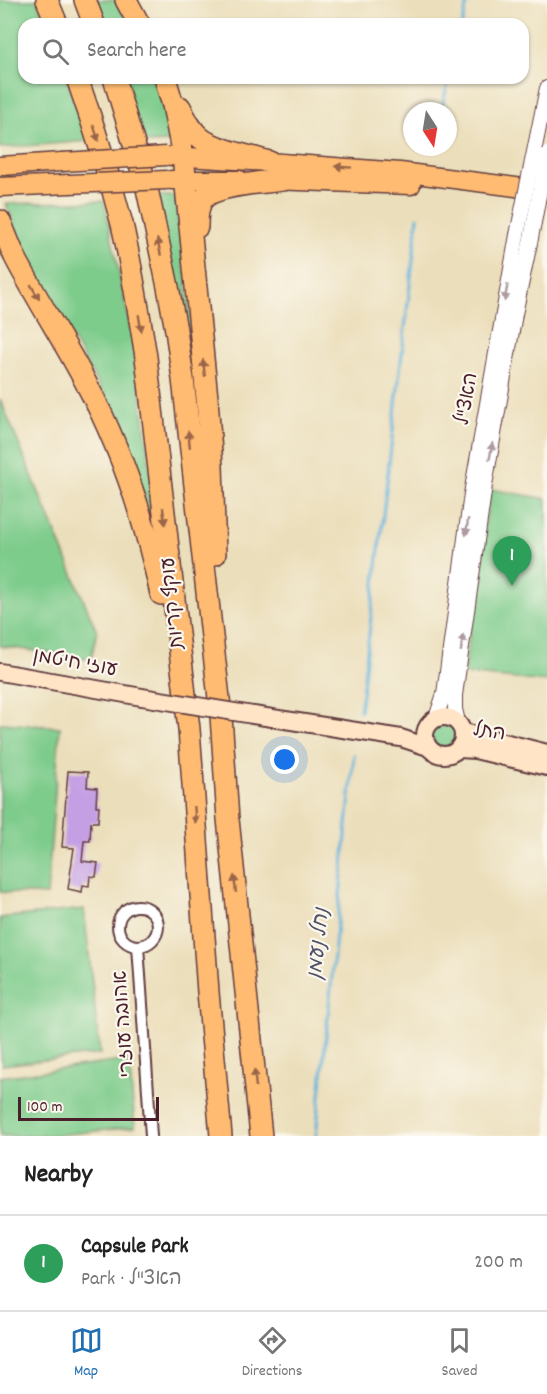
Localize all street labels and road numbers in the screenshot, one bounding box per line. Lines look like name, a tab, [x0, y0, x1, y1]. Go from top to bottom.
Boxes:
street label: האצ"ל	[450, 371, 486, 427]
street label: עוקף קריות	[155, 556, 193, 651]
street label: עוזי חיטמן	[31, 643, 119, 685]
street label: התל	[471, 717, 507, 749]
street label: אהובה עוזרי	[107, 970, 143, 1078]

